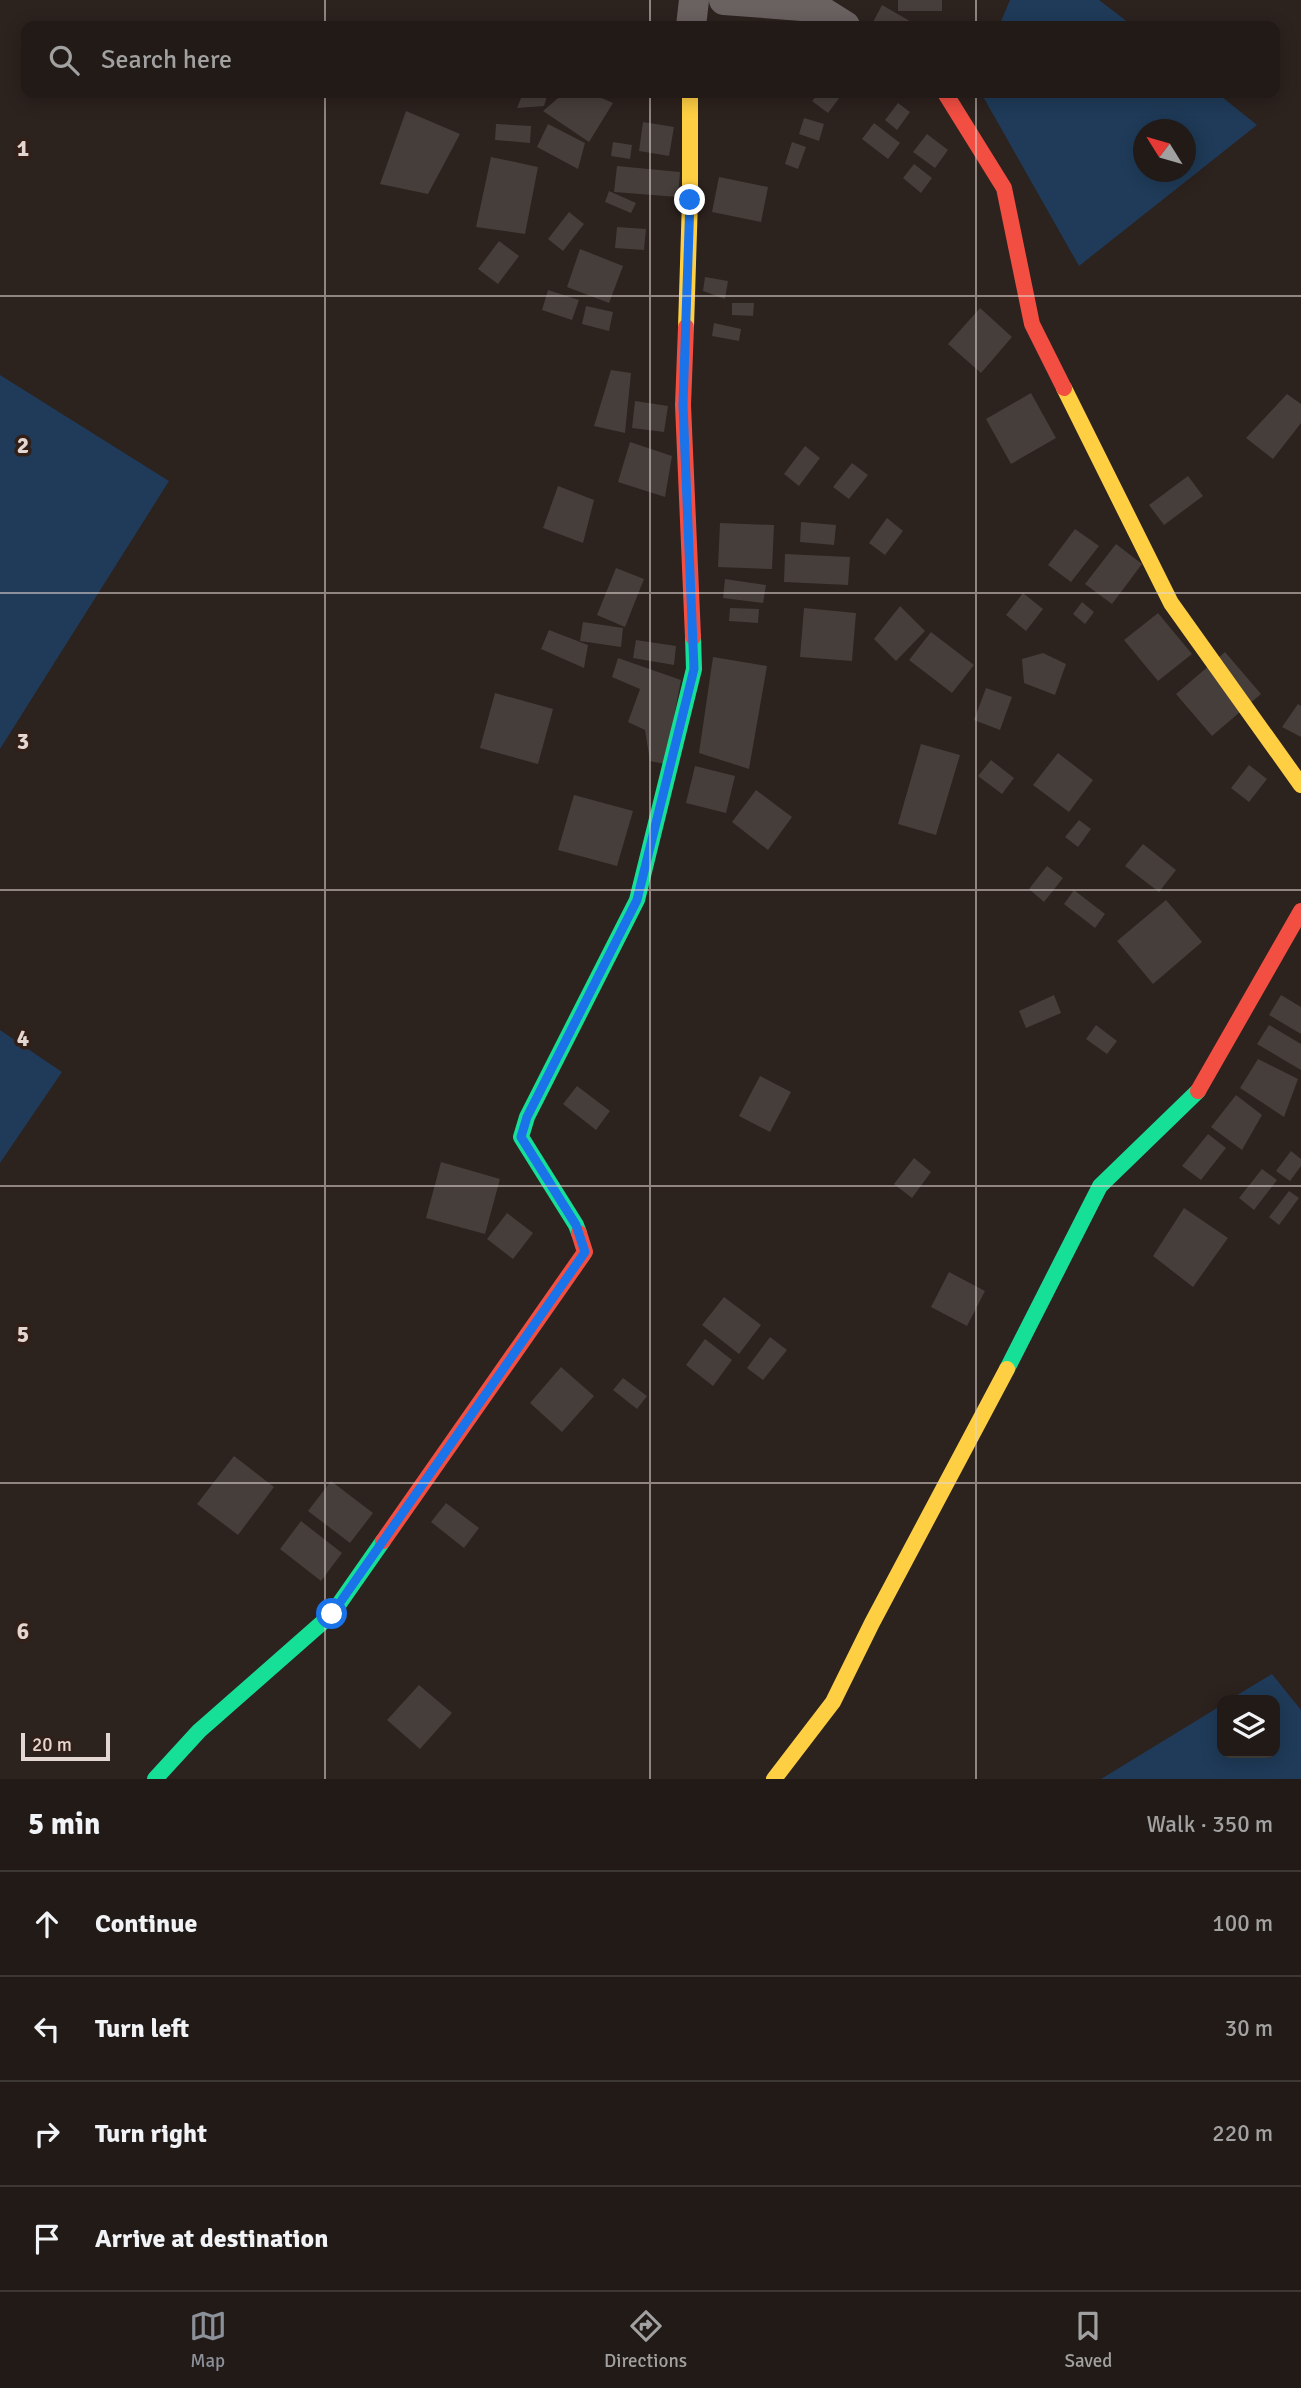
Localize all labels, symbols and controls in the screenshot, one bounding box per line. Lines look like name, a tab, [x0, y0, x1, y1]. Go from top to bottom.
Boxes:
search box	[21, 21, 1280, 98]
icon: search	[45, 41, 83, 79]
text: Search here	[101, 44, 232, 76]
north arrow	[1133, 119, 1196, 182]
text: 1	[17, 134, 29, 163]
route end	[674, 184, 705, 215]
text: 2	[17, 431, 29, 460]
text: 3	[17, 727, 29, 756]
text: 4	[17, 1024, 29, 1053]
text: 5	[17, 1320, 29, 1349]
route start	[316, 1598, 347, 1629]
text: 6	[17, 1617, 29, 1646]
map controls	[1217, 1695, 1280, 1758]
button: layers	[1217, 1695, 1280, 1758]
scale bar	[21, 1730, 110, 1762]
text: 20 m	[32, 1733, 72, 1757]
text: 5 min	[28, 1806, 100, 1843]
text: Walk · 350 m	[1147, 1810, 1273, 1839]
icon: ahead	[28, 1905, 66, 1943]
text: Continue	[95, 1908, 197, 1940]
text: 100 m	[1212, 1909, 1273, 1938]
icon: left	[28, 2010, 66, 2048]
text: Turn left	[95, 2013, 189, 2045]
text: 30 m	[1225, 2014, 1273, 2043]
icon: right	[28, 2115, 66, 2153]
text: Turn right	[95, 2118, 207, 2150]
text: 220 m	[1212, 2119, 1273, 2148]
icon: arrive	[28, 2220, 66, 2258]
text: Arrive at destination	[95, 2223, 328, 2255]
tab: Map	[189, 2307, 227, 2373]
tab: Directions	[604, 2307, 687, 2373]
tab: Saved	[1064, 2307, 1112, 2373]

